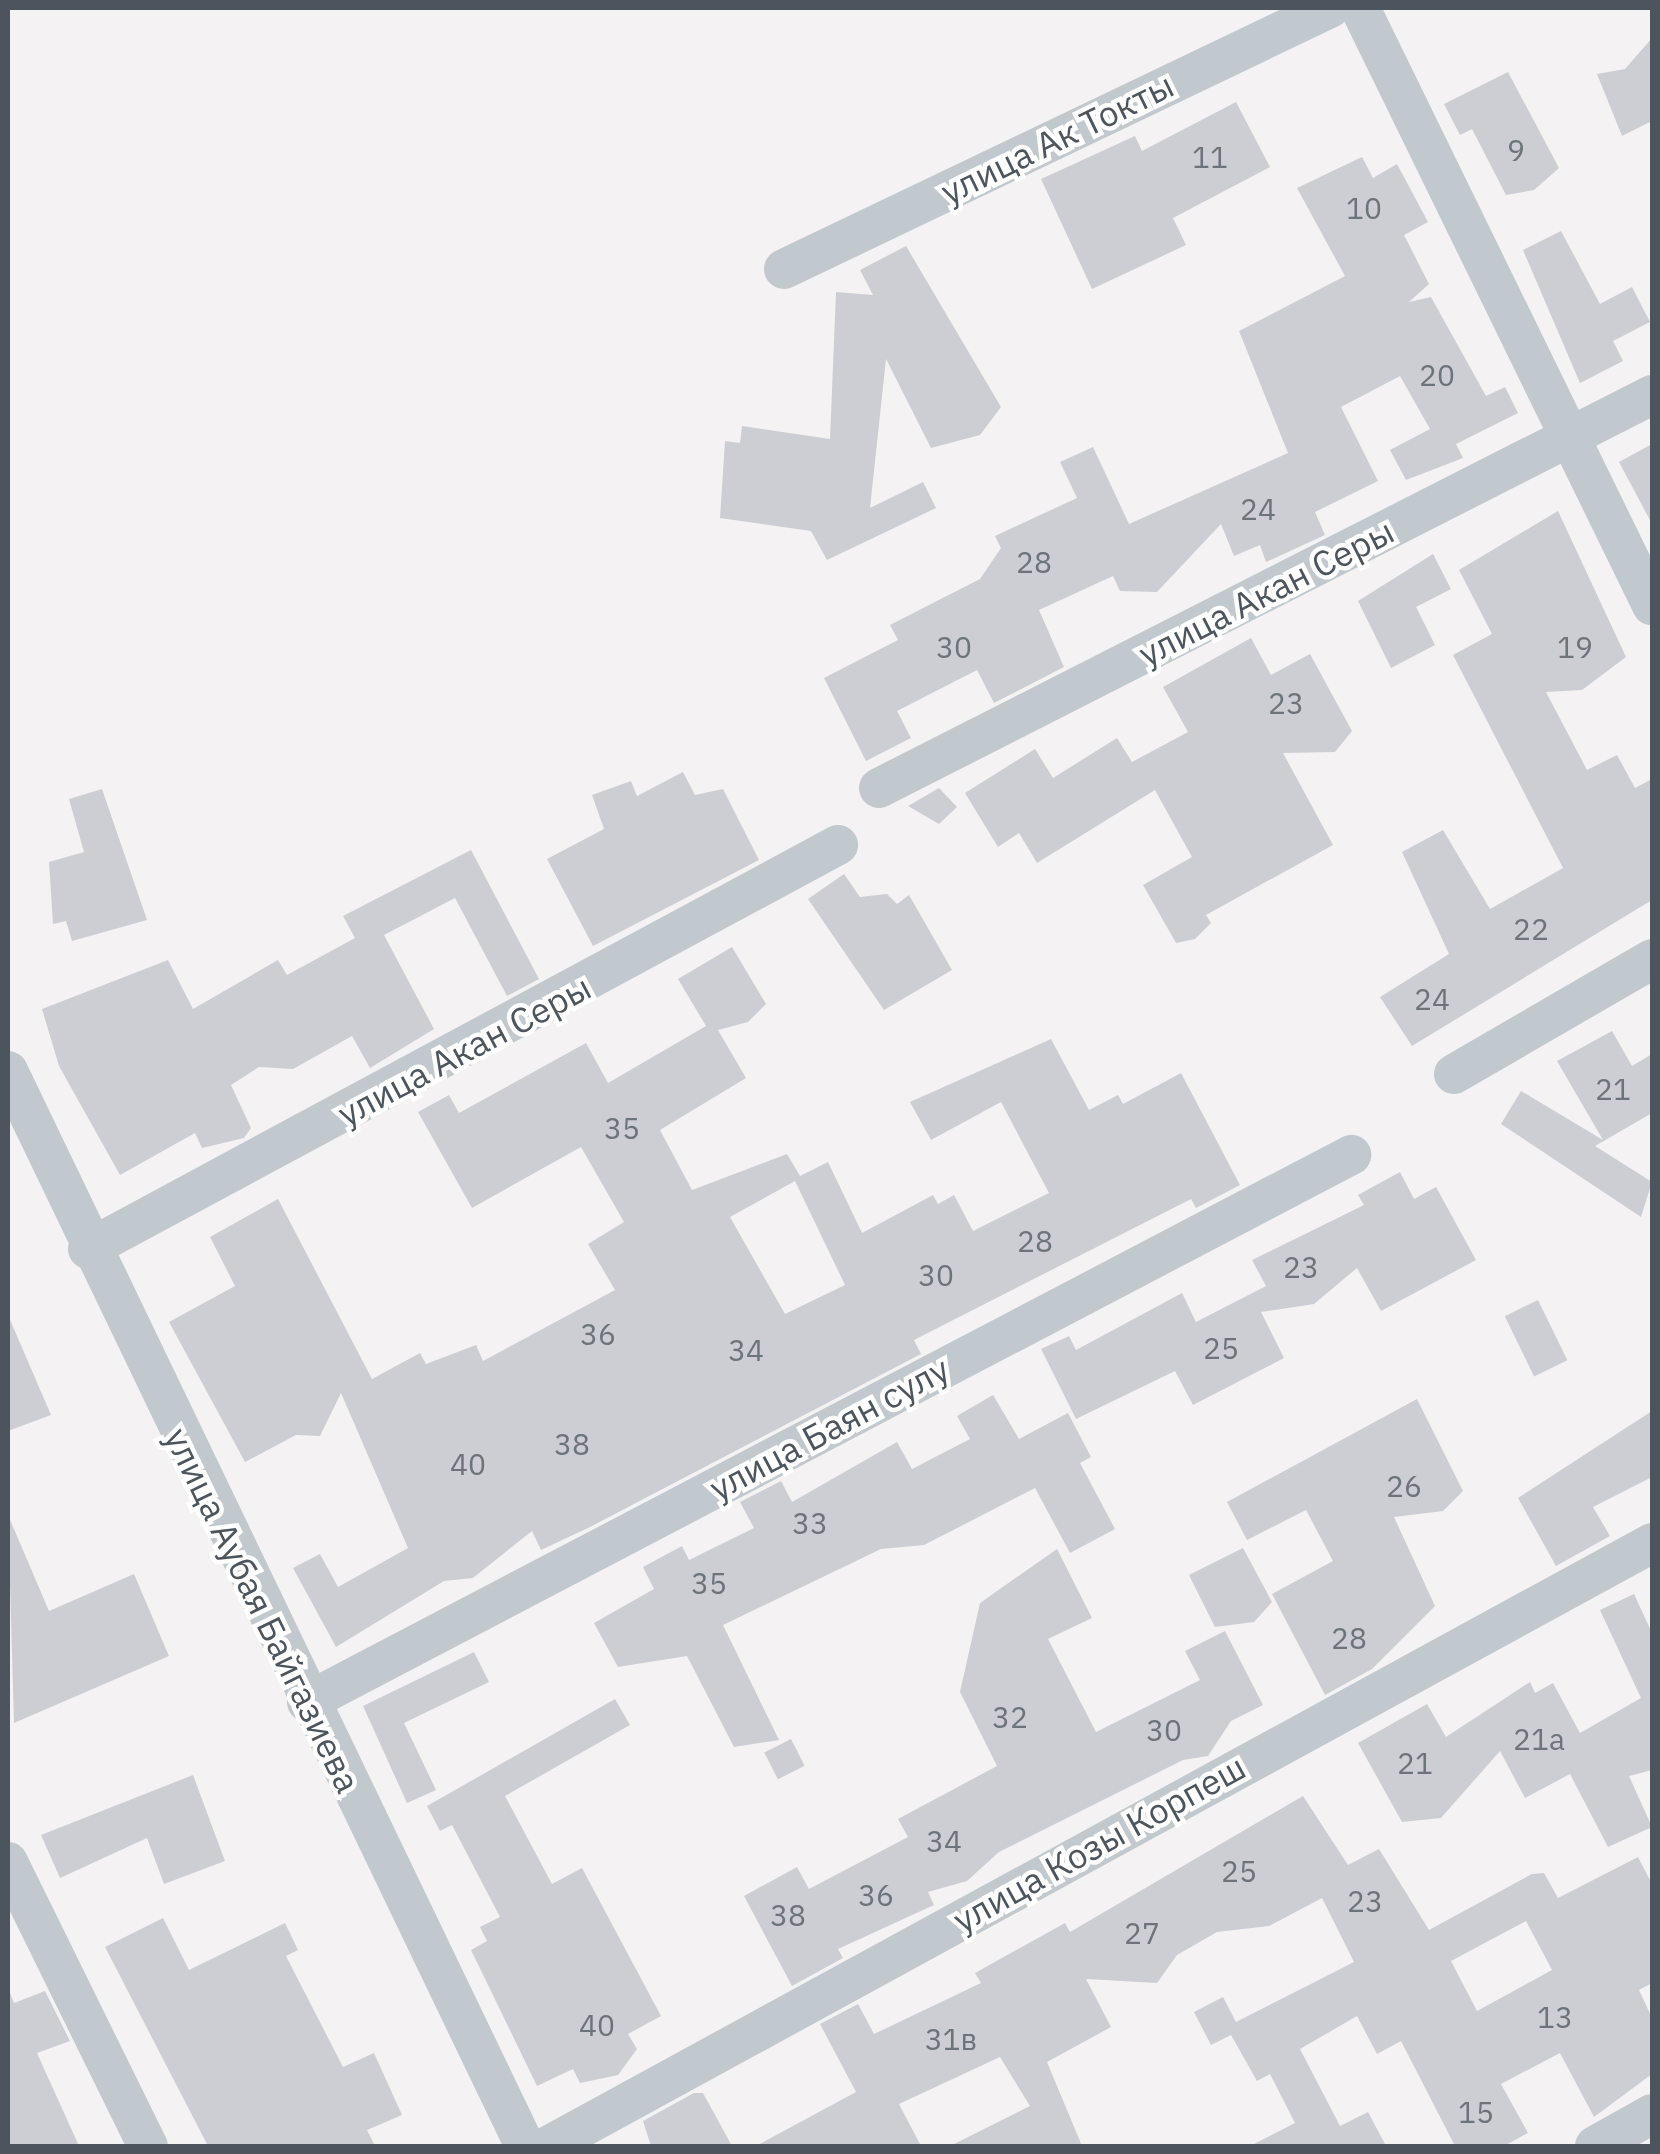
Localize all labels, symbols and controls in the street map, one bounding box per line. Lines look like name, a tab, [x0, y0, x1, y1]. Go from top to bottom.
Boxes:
street label: улица Ак Токты	[934, 64, 1180, 212]
house number: 9	[1507, 132, 1525, 168]
house number: 11	[1192, 139, 1228, 175]
house number: 10	[1346, 190, 1382, 226]
house number: 20	[1419, 357, 1455, 393]
house number: 24	[1240, 491, 1276, 527]
street label: улица Акан Серы	[1131, 510, 1401, 674]
house number: 28	[1016, 544, 1052, 580]
house number: 30	[936, 629, 972, 665]
house number: 19	[1557, 629, 1593, 665]
house number: 23	[1268, 685, 1304, 721]
house number: 22	[1513, 911, 1549, 947]
street label: улица Акан Серы	[330, 966, 598, 1134]
house number: 24	[1414, 981, 1450, 1017]
house number: 21	[1595, 1071, 1631, 1107]
house number: 35	[604, 1110, 640, 1146]
house number: 28	[1017, 1223, 1053, 1259]
house number: 23	[1283, 1249, 1319, 1285]
house number: 30	[918, 1257, 954, 1293]
house number: 36	[580, 1316, 616, 1352]
house number: 25	[1203, 1330, 1239, 1366]
house number: 34	[728, 1332, 764, 1368]
street label: улица Баян сулу	[702, 1347, 956, 1509]
street label: улица Аубая Байгазиева	[156, 1421, 370, 1799]
house number: 38	[554, 1426, 590, 1462]
house number: 40	[450, 1446, 486, 1482]
house number: 26	[1386, 1468, 1422, 1504]
house number: 33	[792, 1505, 828, 1541]
house number: 35	[691, 1565, 727, 1601]
house number: 28	[1331, 1620, 1367, 1656]
house number: 32	[992, 1699, 1028, 1735]
house number: 30	[1146, 1712, 1182, 1748]
house number: 21а	[1513, 1721, 1565, 1757]
street label: улица Козы Корпеш	[946, 1745, 1252, 1941]
house number: 21	[1397, 1745, 1433, 1781]
house number: 34	[926, 1823, 962, 1859]
house number: 25	[1221, 1853, 1257, 1889]
house number: 36	[858, 1877, 894, 1913]
house number: 23	[1347, 1883, 1383, 1919]
house number: 38	[770, 1897, 806, 1933]
house number: 27	[1124, 1915, 1160, 1951]
house number: 13	[1537, 1999, 1573, 2035]
house number: 40	[579, 2007, 615, 2043]
house number: 31в	[925, 2021, 977, 2057]
house number: 15	[1458, 2094, 1494, 2130]

